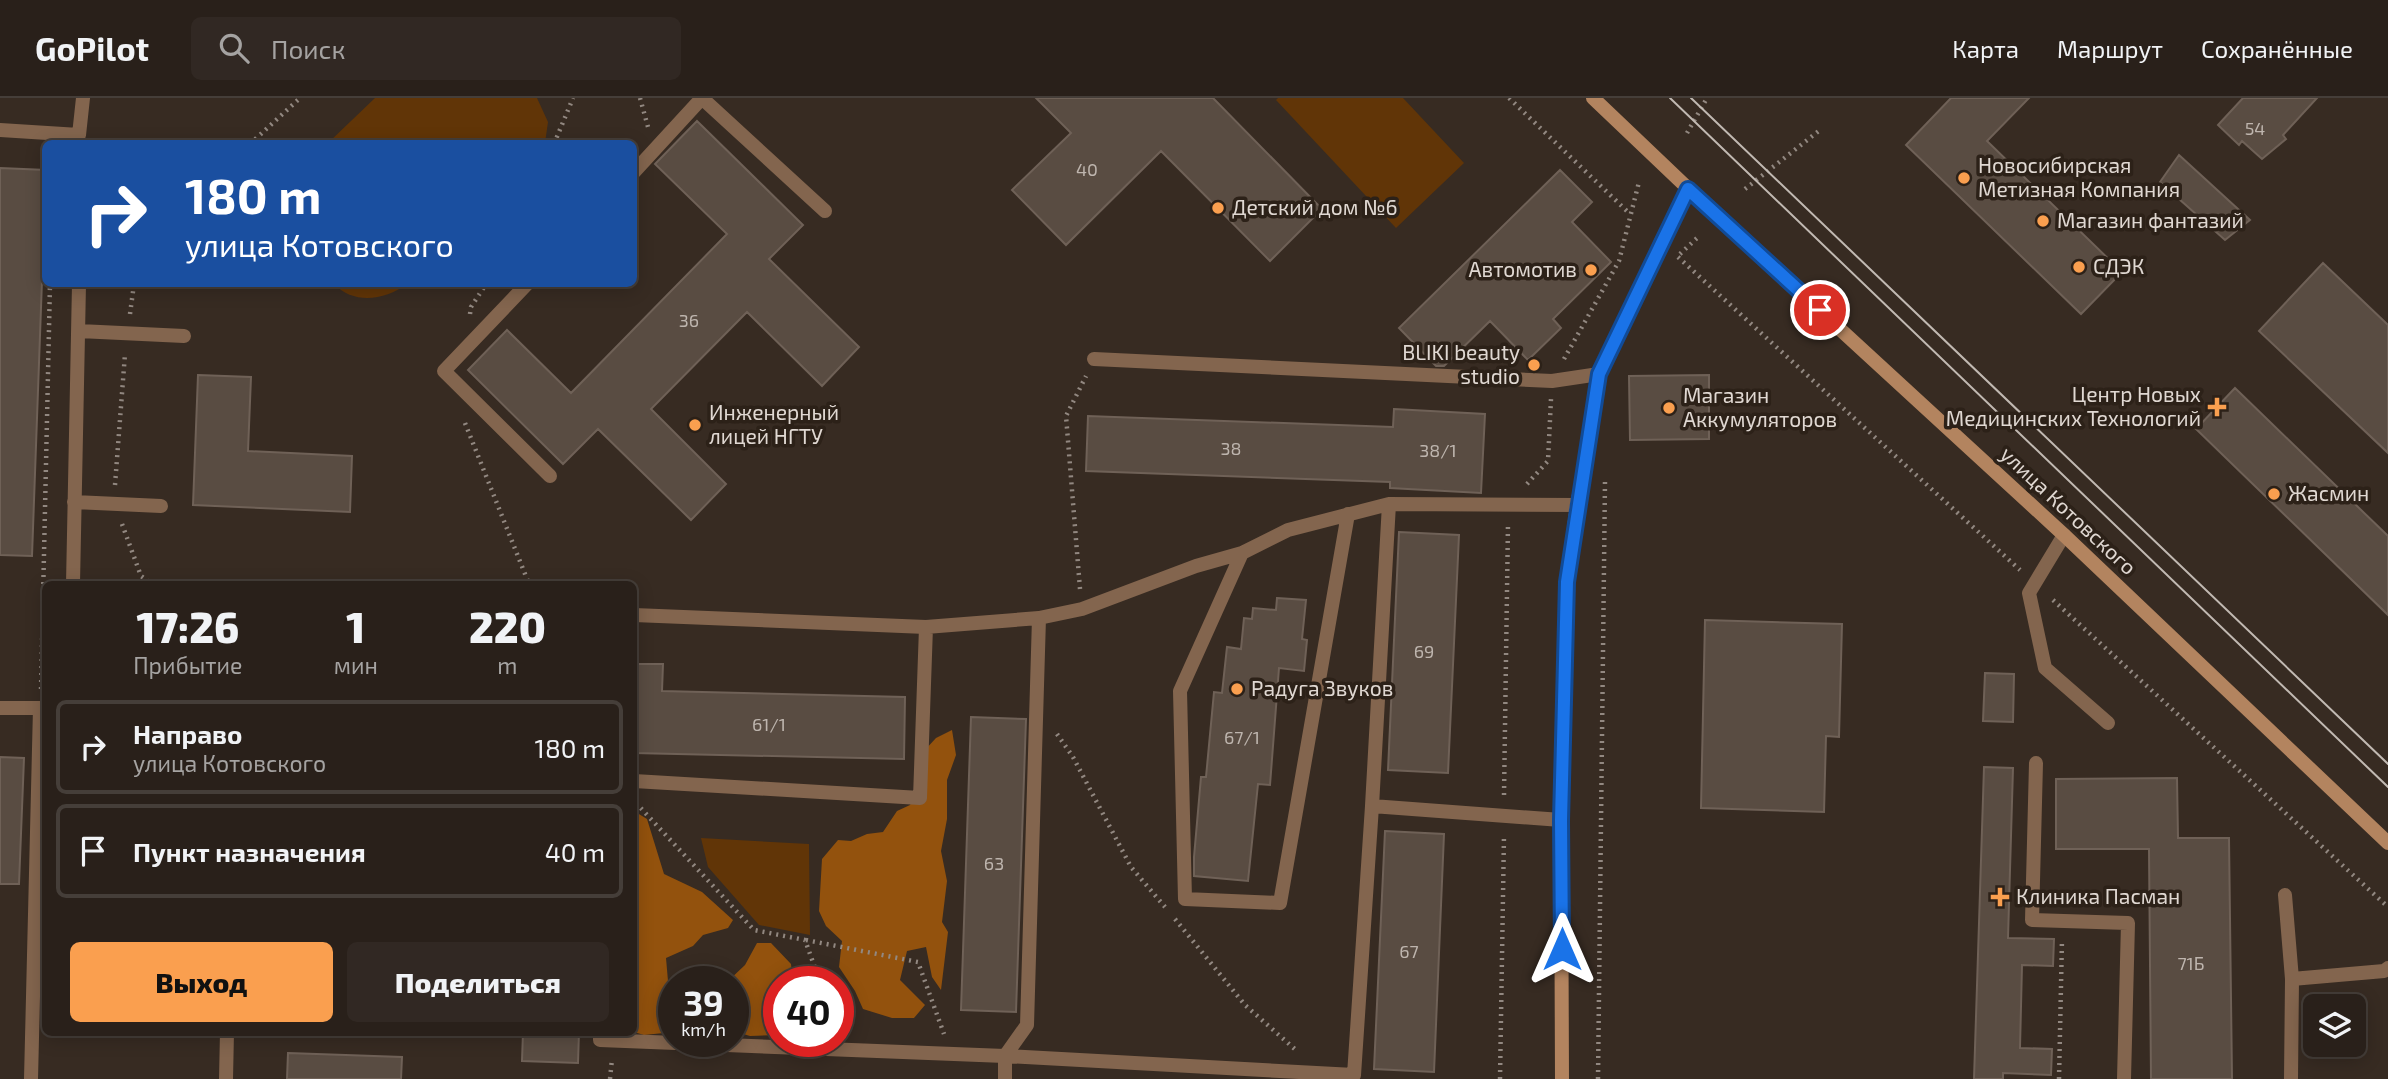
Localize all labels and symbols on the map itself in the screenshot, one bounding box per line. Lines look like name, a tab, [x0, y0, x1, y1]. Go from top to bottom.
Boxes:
house number: 54	[2245, 117, 2265, 139]
place label: Новосибирская Метизная Компания	[1978, 152, 2180, 201]
house number: 40	[1076, 158, 1098, 180]
marker: Новосибирская Метизная Компания	[1956, 170, 1972, 186]
place label: Детский дом №6	[1232, 194, 1398, 219]
marker: Детский дом №6	[1210, 200, 1226, 216]
place label: Магазин фантазий	[2057, 207, 2244, 232]
marker: Магазин фантазий	[2035, 213, 2051, 229]
place label: СДЭК	[2093, 253, 2144, 278]
place label: Автомотив	[1469, 256, 1577, 281]
marker: СДЭК	[2071, 259, 2087, 275]
marker: Автомотив	[1583, 262, 1599, 278]
pin	[1790, 280, 1850, 340]
house number: 36	[679, 309, 699, 331]
place label: BLIKI beauty studio	[1402, 339, 1520, 388]
marker: BLIKI beauty studio	[1526, 357, 1542, 373]
place label: Центр Новых Медицинских Технологий	[1946, 381, 2201, 430]
place label: Магазин Аккумуляторов	[1683, 382, 1837, 432]
marker: Центр Новых Медицинских Технологий	[2207, 397, 2227, 417]
place label: Инженерный лицей НГТУ	[709, 399, 839, 448]
marker: Магазин Аккумуляторов	[1661, 400, 1677, 416]
marker: Инженерный лицей НГТУ	[687, 417, 703, 433]
house number: 38	[1221, 437, 1241, 459]
house number: 38/1	[1419, 439, 1457, 461]
street label: улица Котовского	[1995, 441, 2142, 580]
place label: Жасмин	[2288, 480, 2369, 505]
marker: Жасмин	[2266, 486, 2282, 502]
house number: 69	[1414, 640, 1434, 662]
place label: Радуга Звуков	[1251, 675, 1393, 701]
marker: Радуга Звуков	[1229, 681, 1245, 697]
house number: 61/1	[752, 713, 786, 735]
house number: 67/1	[1224, 726, 1260, 748]
house number: 63	[984, 852, 1004, 874]
place label: Клиника Пасман	[2016, 883, 2180, 908]
marker: Клиника Пасман	[1990, 887, 2010, 907]
position arrow	[1525, 912, 1599, 986]
house number: 67	[1399, 940, 1419, 962]
house number: 71Б	[2177, 952, 2205, 974]
speed limit sign: 40	[763, 966, 854, 1057]

